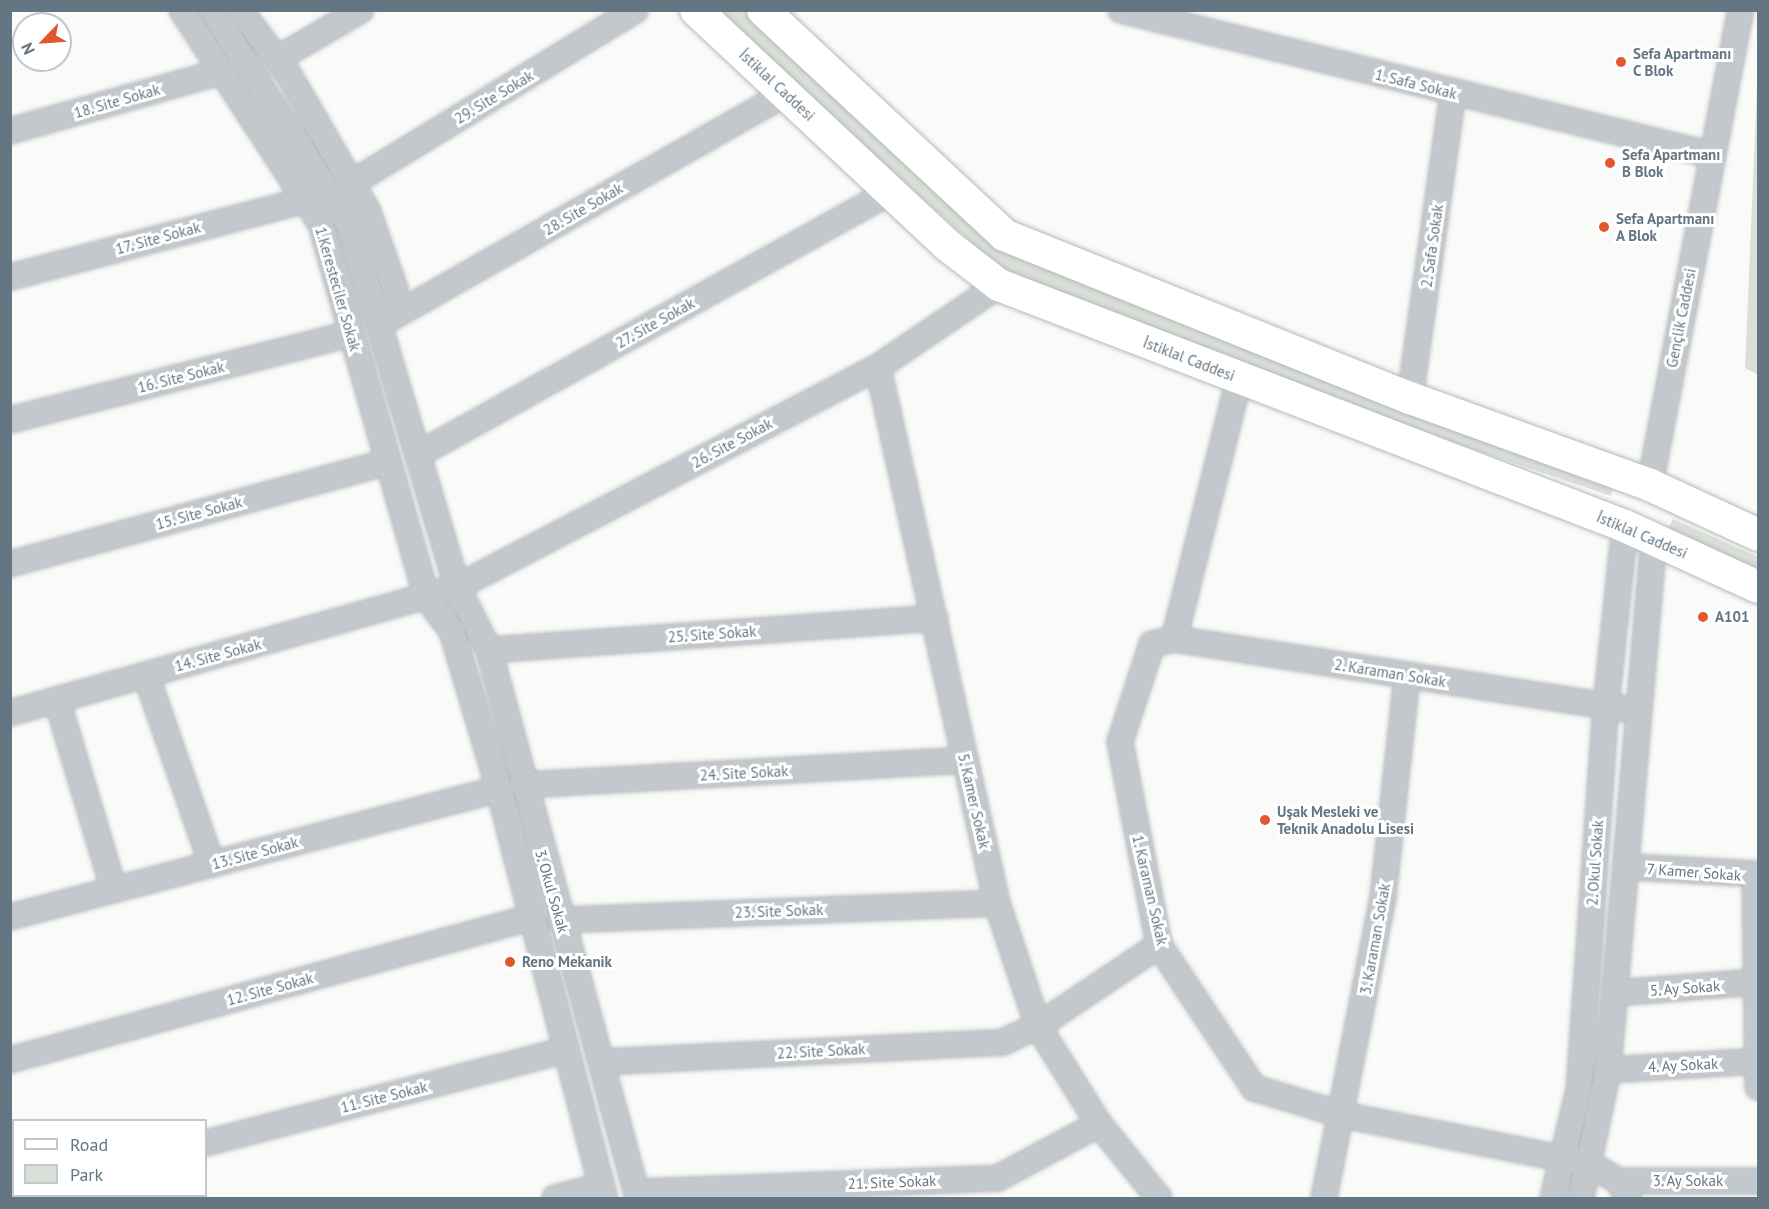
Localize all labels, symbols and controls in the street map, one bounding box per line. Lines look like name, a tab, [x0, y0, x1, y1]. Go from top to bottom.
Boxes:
north arrow	[12, 12, 72, 72]
text: N	[16, 40, 39, 58]
place label: Sefa Apartmanı C Blok	[1633, 44, 1732, 79]
street label: İstiklal Caddesi	[735, 45, 819, 125]
marker: Sefa Apartmanı C Blok	[1614, 55, 1628, 69]
street label: 1. Safa Sokak	[1373, 65, 1459, 103]
street label: 29. Site Sokak	[451, 66, 537, 128]
street label: 18. Site Sokak	[71, 80, 163, 122]
place label: Sefa Apartmanı B Blok	[1622, 145, 1721, 180]
marker: Sefa Apartmanı B Blok	[1603, 156, 1617, 170]
street label: 28. Site Sokak	[540, 179, 626, 239]
street label: 2. Safa Sokak	[1417, 203, 1447, 289]
place label: Sefa Apartmanı A Blok	[1616, 209, 1715, 244]
street label: 17. Site Sokak	[113, 218, 203, 258]
marker: Sefa Apartmanı A Blok	[1597, 220, 1611, 234]
street label: 1.Keresteciler Sokak	[312, 225, 364, 353]
street label: Gençlik Caddesi	[1663, 267, 1699, 369]
street label: 27. Site Sokak	[612, 294, 698, 352]
street label: İstiklal Caddesi	[1140, 333, 1238, 385]
street label: 16. Site Sokak	[135, 357, 227, 397]
street label: 26. Site Sokak	[688, 414, 776, 472]
street label: 15. Site Sokak	[153, 493, 245, 533]
street label: İstiklal Caddesi	[1594, 508, 1690, 562]
place label: A101	[1715, 608, 1750, 626]
marker: A101	[1696, 610, 1710, 624]
street label: 25. Site Sokak	[667, 622, 757, 646]
street label: 14. Site Sokak	[172, 635, 264, 675]
street label: 2. Karaman Sokak	[1332, 655, 1448, 691]
street label: 5. Kamer Sokak	[954, 751, 994, 851]
street label: 24. Site Sokak	[699, 762, 789, 784]
place label: Uşak Mesleki ve Teknik Anadolu Lisesi	[1277, 802, 1415, 837]
marker: Uşak Mesleki ve Teknik Anadolu Lisesi	[1258, 813, 1272, 827]
street label: 2. Okul Sokak	[1583, 819, 1607, 907]
street label: 13. Site Sokak	[209, 833, 301, 873]
street label: 1. Karaman Sokak	[1128, 833, 1172, 947]
street label: 3. Okul Sokak	[531, 847, 573, 935]
street label: 7 Kamer Sokak	[1646, 860, 1742, 884]
street label: 3. Karaman Sokak	[1356, 881, 1394, 997]
street label: 23. Site Sokak	[734, 900, 824, 922]
place label: Reno Mekanik	[522, 953, 612, 971]
marker: Reno Mekanik	[503, 955, 517, 969]
street label: 12. Site Sokak	[224, 969, 316, 1009]
street label: 5. Ay Sokak	[1648, 976, 1722, 1000]
street label: 22. Site Sokak	[776, 1040, 866, 1062]
street label: 4. Ay Sokak	[1646, 1054, 1720, 1076]
street label: 11. Site Sokak	[338, 1077, 430, 1117]
legend	[12, 1119, 207, 1197]
text: Road	[70, 1133, 108, 1156]
text: Park	[70, 1163, 103, 1186]
street label: 21. Site Sokak	[847, 1171, 937, 1193]
street label: 3. Ay Sokak	[1652, 1172, 1724, 1190]

